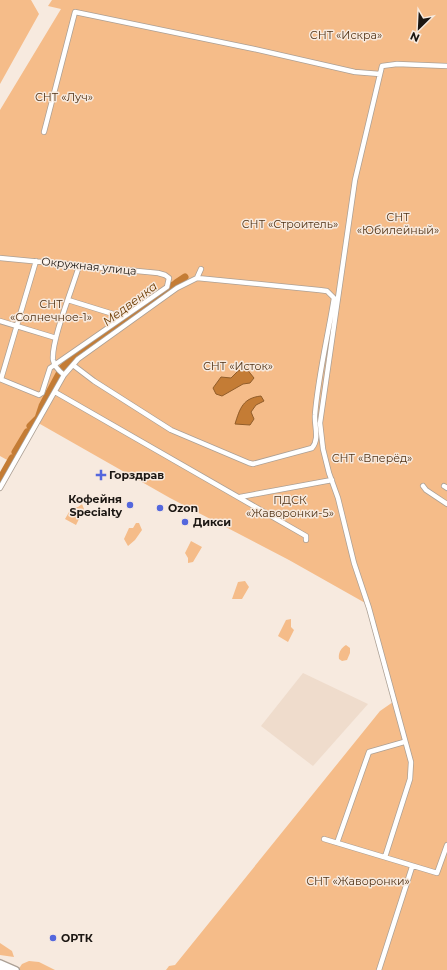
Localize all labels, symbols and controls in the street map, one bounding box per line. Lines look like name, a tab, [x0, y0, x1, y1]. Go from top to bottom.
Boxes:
north arrow	[399, 8, 439, 48]
park label: СНТ «Искра»	[310, 28, 382, 42]
text: N	[408, 29, 422, 45]
park label: СНТ «Луч»	[35, 90, 93, 104]
park label: СНТ «Юбилейный»	[357, 210, 439, 237]
park label: СНТ «Строитель»	[242, 217, 338, 231]
street label: Окружная улица	[41, 254, 137, 278]
water label: Медвенка	[99, 278, 160, 329]
park label: СНТ «Солнечное-1»	[10, 297, 92, 324]
park label: СНТ «Исток»	[203, 359, 273, 373]
park label: СНТ «Вперёд»	[332, 451, 412, 465]
place label: Горздрав	[109, 468, 164, 482]
marker: Горздрав	[96, 470, 106, 480]
place label: Кофейня Specialty	[68, 492, 122, 519]
park label: ПДСК «Жаворонки-5»	[246, 493, 334, 520]
marker: Кофейня Specialty	[125, 500, 135, 510]
place label: Ozon	[168, 501, 198, 515]
marker: Ozon	[155, 503, 165, 513]
place label: Дикси	[193, 515, 231, 529]
marker: Дикси	[180, 517, 190, 527]
park label: СНТ «Жаворонки»	[306, 874, 410, 888]
place label: ОРТК	[61, 931, 93, 945]
marker: ОРТК	[48, 933, 58, 943]

